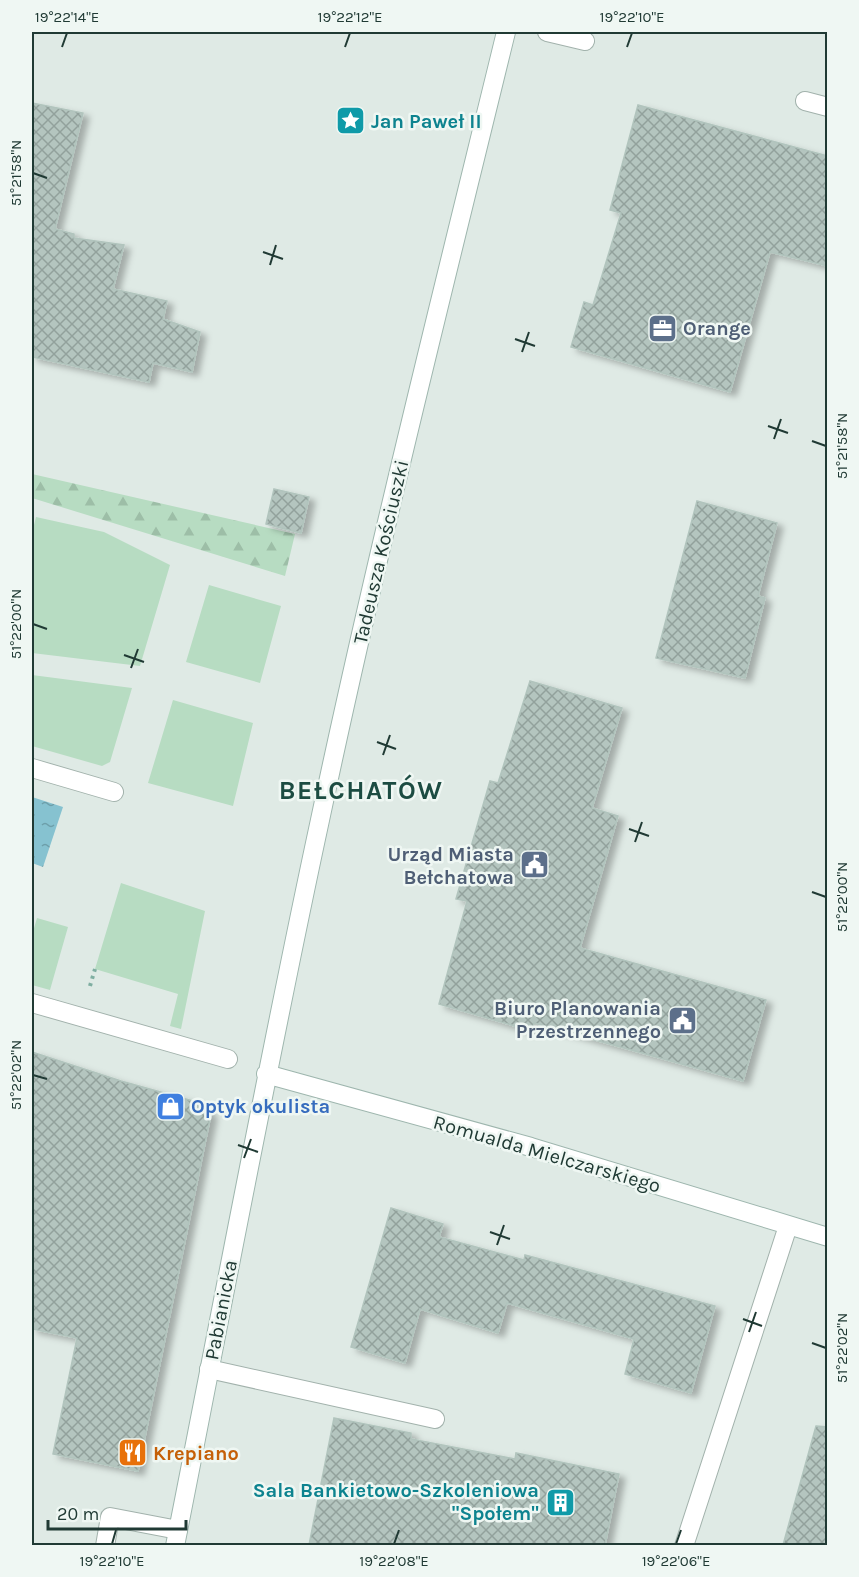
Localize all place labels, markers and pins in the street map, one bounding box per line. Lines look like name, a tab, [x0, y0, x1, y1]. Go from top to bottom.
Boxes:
place icon: Jan Paweł II	[334, 105, 366, 137]
place label: Jan Paweł II	[371, 110, 482, 133]
office icon: Orange	[646, 312, 678, 344]
place label: Orange	[683, 317, 751, 340]
place label: Urząd Miasta Bełchatowa	[388, 843, 514, 889]
public building icon: Urząd Miasta Bełchatowa	[519, 849, 551, 881]
place label: Biuro Planowania Przestrzennego	[494, 997, 661, 1043]
public building icon: Biuro Planowania Przestrzennego	[666, 1004, 698, 1036]
shop icon: Optyk okulista	[154, 1090, 186, 1122]
place label: Optyk okulista	[191, 1095, 330, 1118]
restaurant icon: Krepiano	[116, 1437, 148, 1469]
place label: Krepiano	[153, 1442, 239, 1465]
place label: Sala Bankietowo-Szkoleniowa "Społem"	[253, 1479, 539, 1525]
building icon: Sala Bankietowo-Szkoleniowa "Społem"	[544, 1486, 576, 1518]

